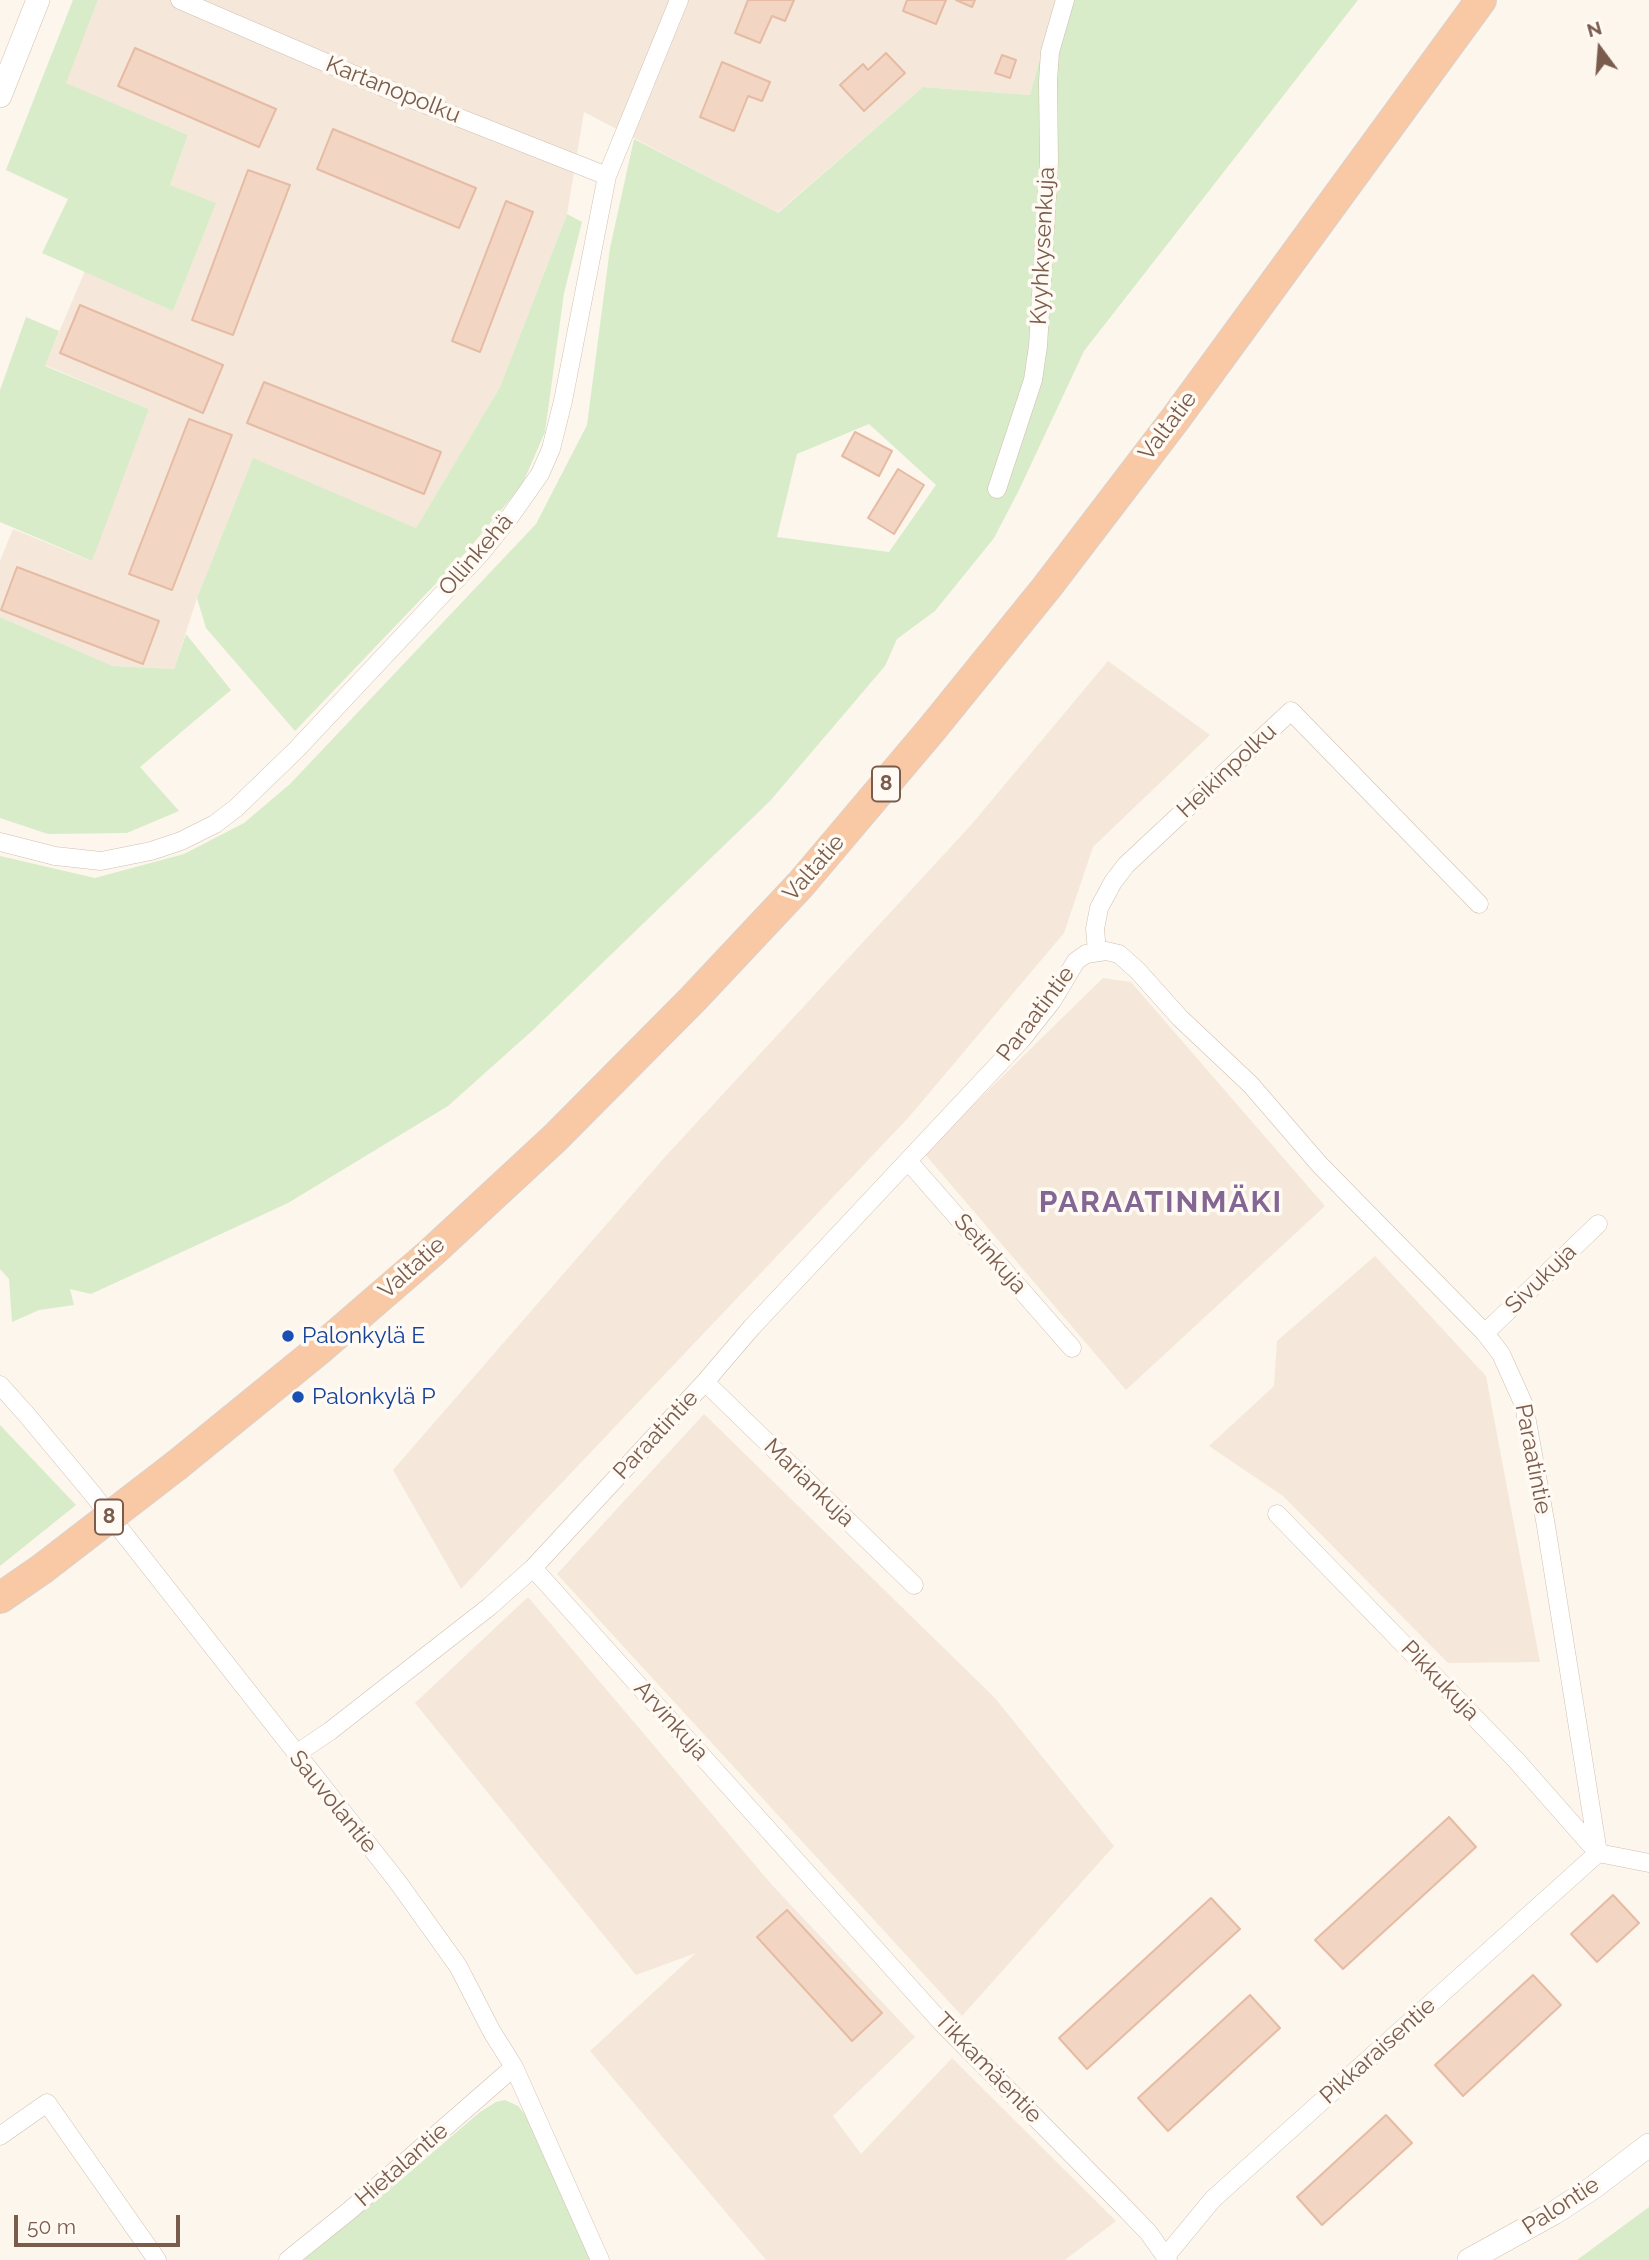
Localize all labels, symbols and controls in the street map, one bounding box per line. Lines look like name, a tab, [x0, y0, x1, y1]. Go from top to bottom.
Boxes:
north arrow	[1565, 14, 1635, 84]
text: N	[1584, 16, 1604, 41]
street label: Kartanopolku	[322, 50, 464, 130]
street label: Kyyhkysenkuja	[1025, 166, 1061, 326]
street label: Valtatie	[1133, 386, 1203, 466]
street label: Ollinkehä	[433, 509, 519, 601]
street label: Heikinpolku	[1172, 718, 1282, 824]
road number: 8	[872, 766, 900, 802]
street label: Valtatie	[777, 829, 851, 907]
street label: Paraatintie	[991, 961, 1081, 1067]
district label: PARAATINMÄKI	[1040, 1185, 1282, 1221]
street label: Setinkuja	[948, 1208, 1032, 1300]
street label: Valtatie	[373, 1231, 451, 1305]
street label: Sivukuja	[1500, 1238, 1582, 1320]
place label: Palonkylä E	[302, 1322, 425, 1350]
marker: Palonkylä E	[280, 1328, 296, 1344]
place label: Palonkylä P	[312, 1383, 436, 1411]
street label: Paraatintie	[608, 1385, 704, 1485]
marker: Palonkylä P	[290, 1389, 306, 1405]
street label: Paraatintie	[1509, 1401, 1557, 1517]
street label: Mariankuja	[758, 1433, 860, 1533]
road number: 8	[95, 1500, 123, 1534]
street label: Pikkukuja	[1395, 1635, 1485, 1727]
street label: Arvinkuja	[628, 1675, 714, 1767]
street label: Sauvolantie	[283, 1745, 383, 1859]
street label: Pikkaraisentie	[1315, 1992, 1441, 2110]
street label: Tikkamäentie	[929, 2007, 1047, 2129]
street label: Hietalantie	[350, 2117, 454, 2213]
street label: Palontie	[1517, 2171, 1605, 2241]
scale bar	[18, 2200, 184, 2244]
text: 50 m	[27, 2214, 76, 2239]

